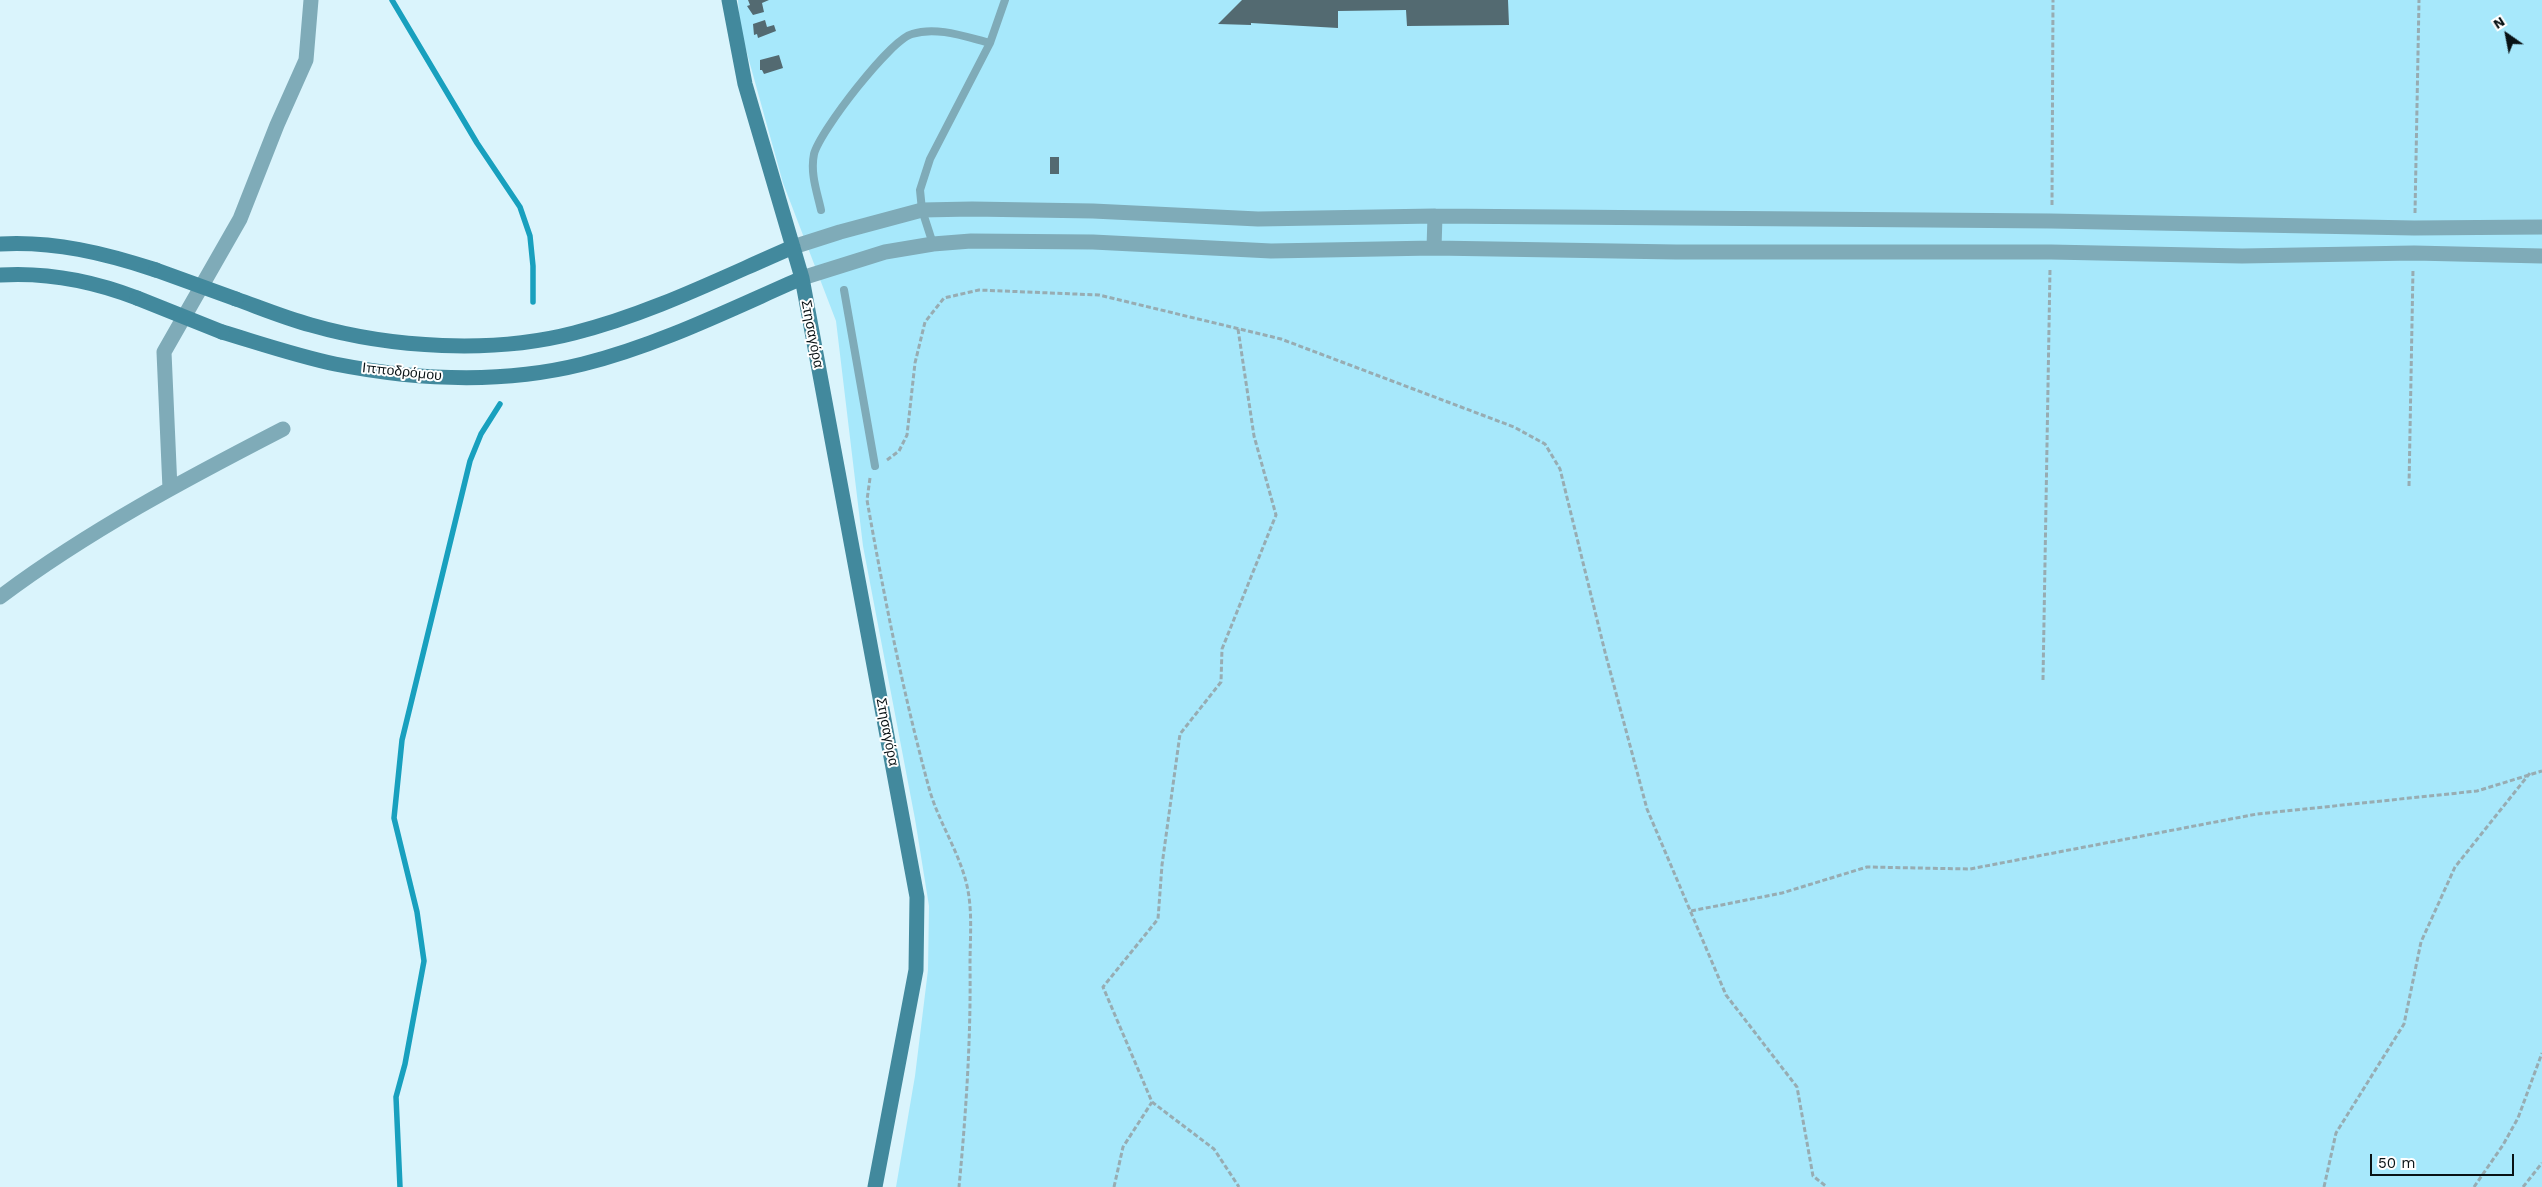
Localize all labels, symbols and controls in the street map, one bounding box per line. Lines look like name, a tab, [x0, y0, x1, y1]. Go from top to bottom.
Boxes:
north arrow	[2482, 10, 2532, 60]
text: N	[2490, 13, 2508, 32]
street label: Στησαγόρα	[797, 299, 827, 369]
street label: Ιπποδρόμου	[361, 359, 443, 385]
street label: Στησαγόρα	[872, 697, 902, 767]
scale bar	[2372, 1144, 2516, 1176]
text: 50 m	[2378, 1154, 2415, 1172]

